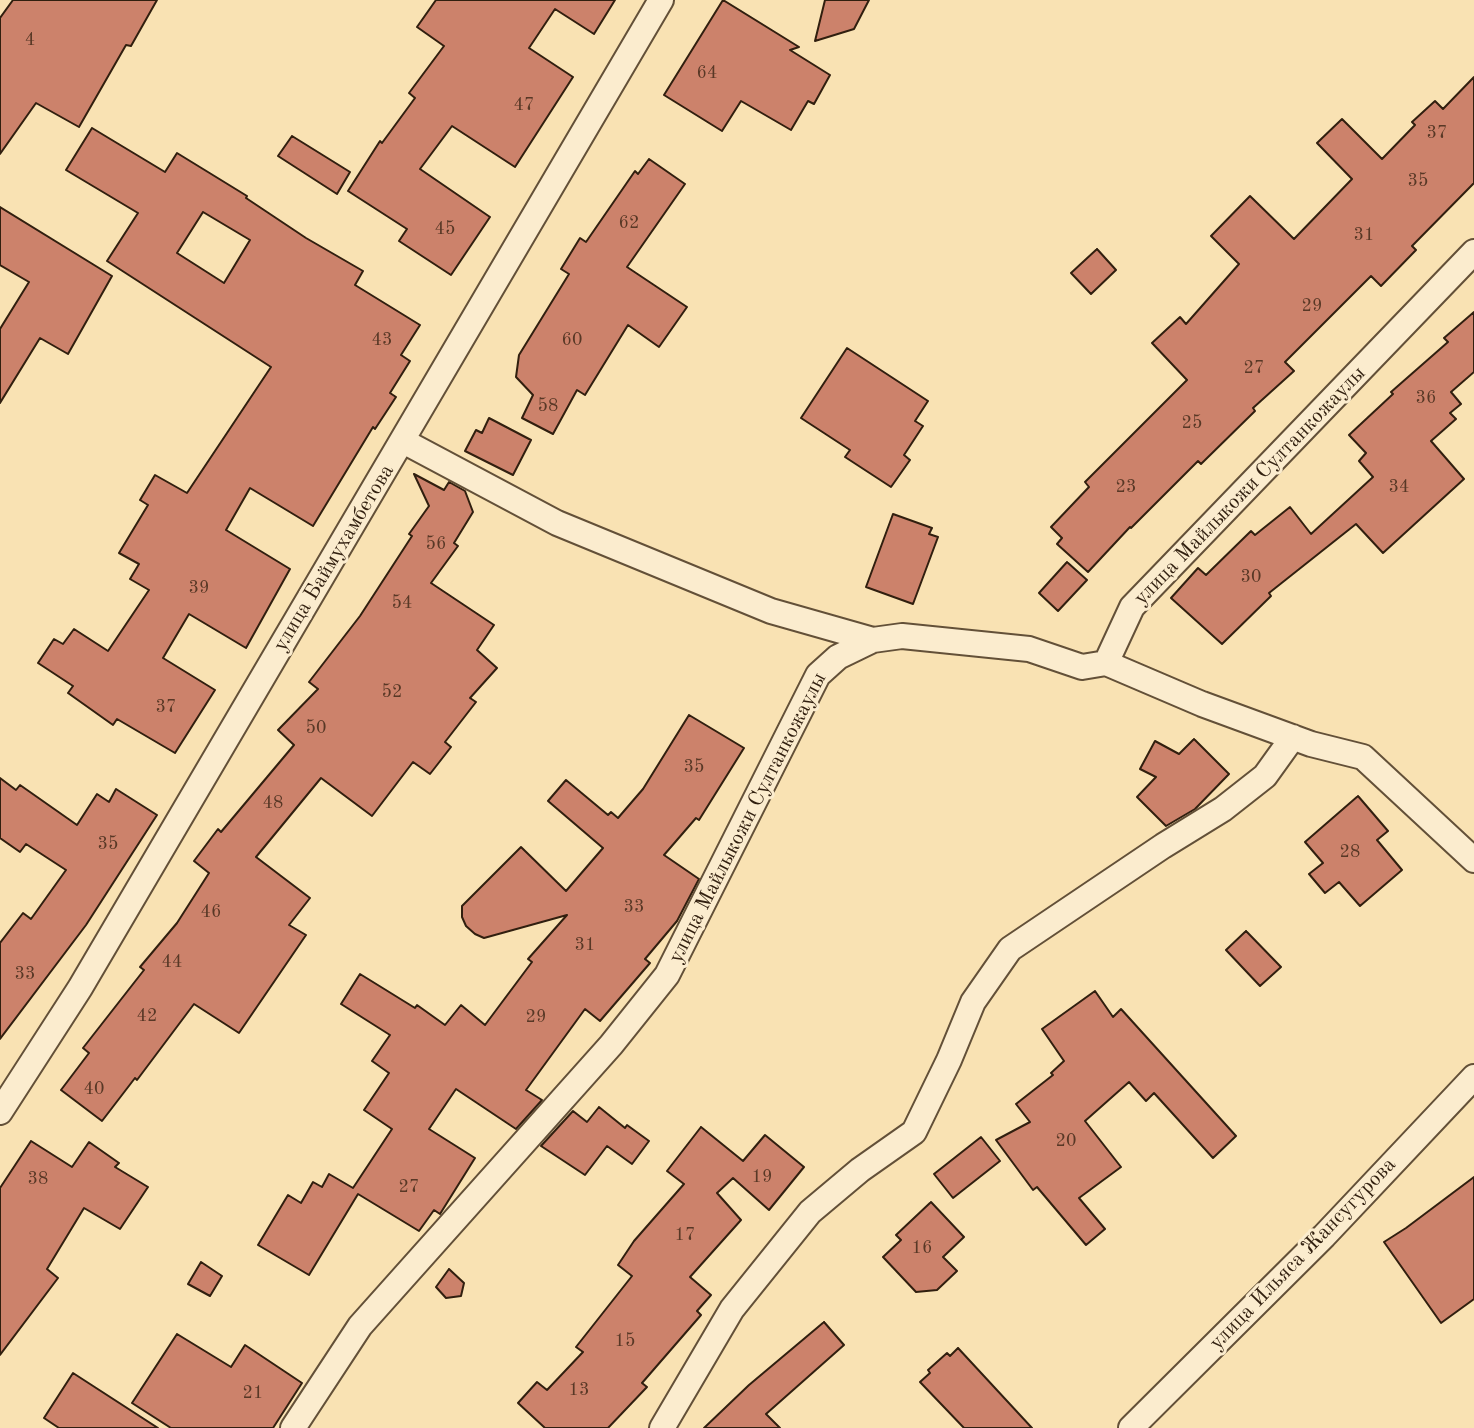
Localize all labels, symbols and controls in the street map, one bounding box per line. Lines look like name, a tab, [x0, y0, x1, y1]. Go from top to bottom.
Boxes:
house number: 4	[25, 29, 35, 51]
house number: 64	[697, 62, 717, 84]
house number: 47	[514, 94, 534, 116]
house number: 37	[1427, 122, 1447, 144]
house number: 35	[1408, 170, 1428, 192]
house number: 62	[619, 212, 639, 234]
house number: 45	[435, 218, 455, 240]
house number: 31	[1354, 224, 1374, 246]
house number: 29	[1302, 295, 1322, 317]
house number: 43	[372, 329, 392, 351]
house number: 60	[562, 329, 582, 351]
house number: 27	[1244, 357, 1264, 379]
street label: улица Майлыкожи Султанкожаулы	[1129, 361, 1371, 611]
house number: 36	[1416, 387, 1436, 409]
house number: 58	[538, 395, 558, 417]
house number: 25	[1182, 412, 1202, 434]
street label: улица Баймухамбетова	[268, 460, 400, 656]
house number: 23	[1116, 476, 1136, 498]
house number: 34	[1389, 476, 1409, 498]
house number: 56	[426, 533, 446, 555]
house number: 30	[1241, 566, 1261, 588]
house number: 39	[189, 577, 209, 599]
house number: 54	[392, 592, 412, 614]
street label: улица Майлыкожи Султанкожаулы	[664, 669, 832, 967]
house number: 52	[382, 681, 402, 703]
house number: 37	[156, 696, 176, 718]
house number: 50	[306, 717, 326, 739]
house number: 35	[684, 756, 704, 778]
house number: 48	[263, 792, 283, 814]
house number: 35	[98, 833, 118, 855]
house number: 28	[1340, 841, 1360, 863]
house number: 33	[624, 896, 644, 918]
house number: 46	[201, 901, 221, 923]
house number: 31	[575, 934, 595, 956]
house number: 44	[162, 951, 182, 973]
house number: 33	[15, 963, 35, 985]
house number: 42	[137, 1005, 157, 1027]
house number: 29	[526, 1006, 546, 1028]
house number: 40	[84, 1078, 104, 1100]
house number: 20	[1056, 1130, 1076, 1152]
street label: улица Ильяса Жансугурова	[1204, 1153, 1402, 1355]
house number: 19	[752, 1166, 772, 1188]
house number: 38	[28, 1168, 48, 1190]
house number: 27	[399, 1176, 419, 1198]
house number: 17	[675, 1224, 695, 1246]
house number: 16	[912, 1237, 932, 1259]
house number: 15	[615, 1330, 635, 1352]
house number: 13	[569, 1379, 589, 1401]
house number: 21	[243, 1382, 263, 1404]

